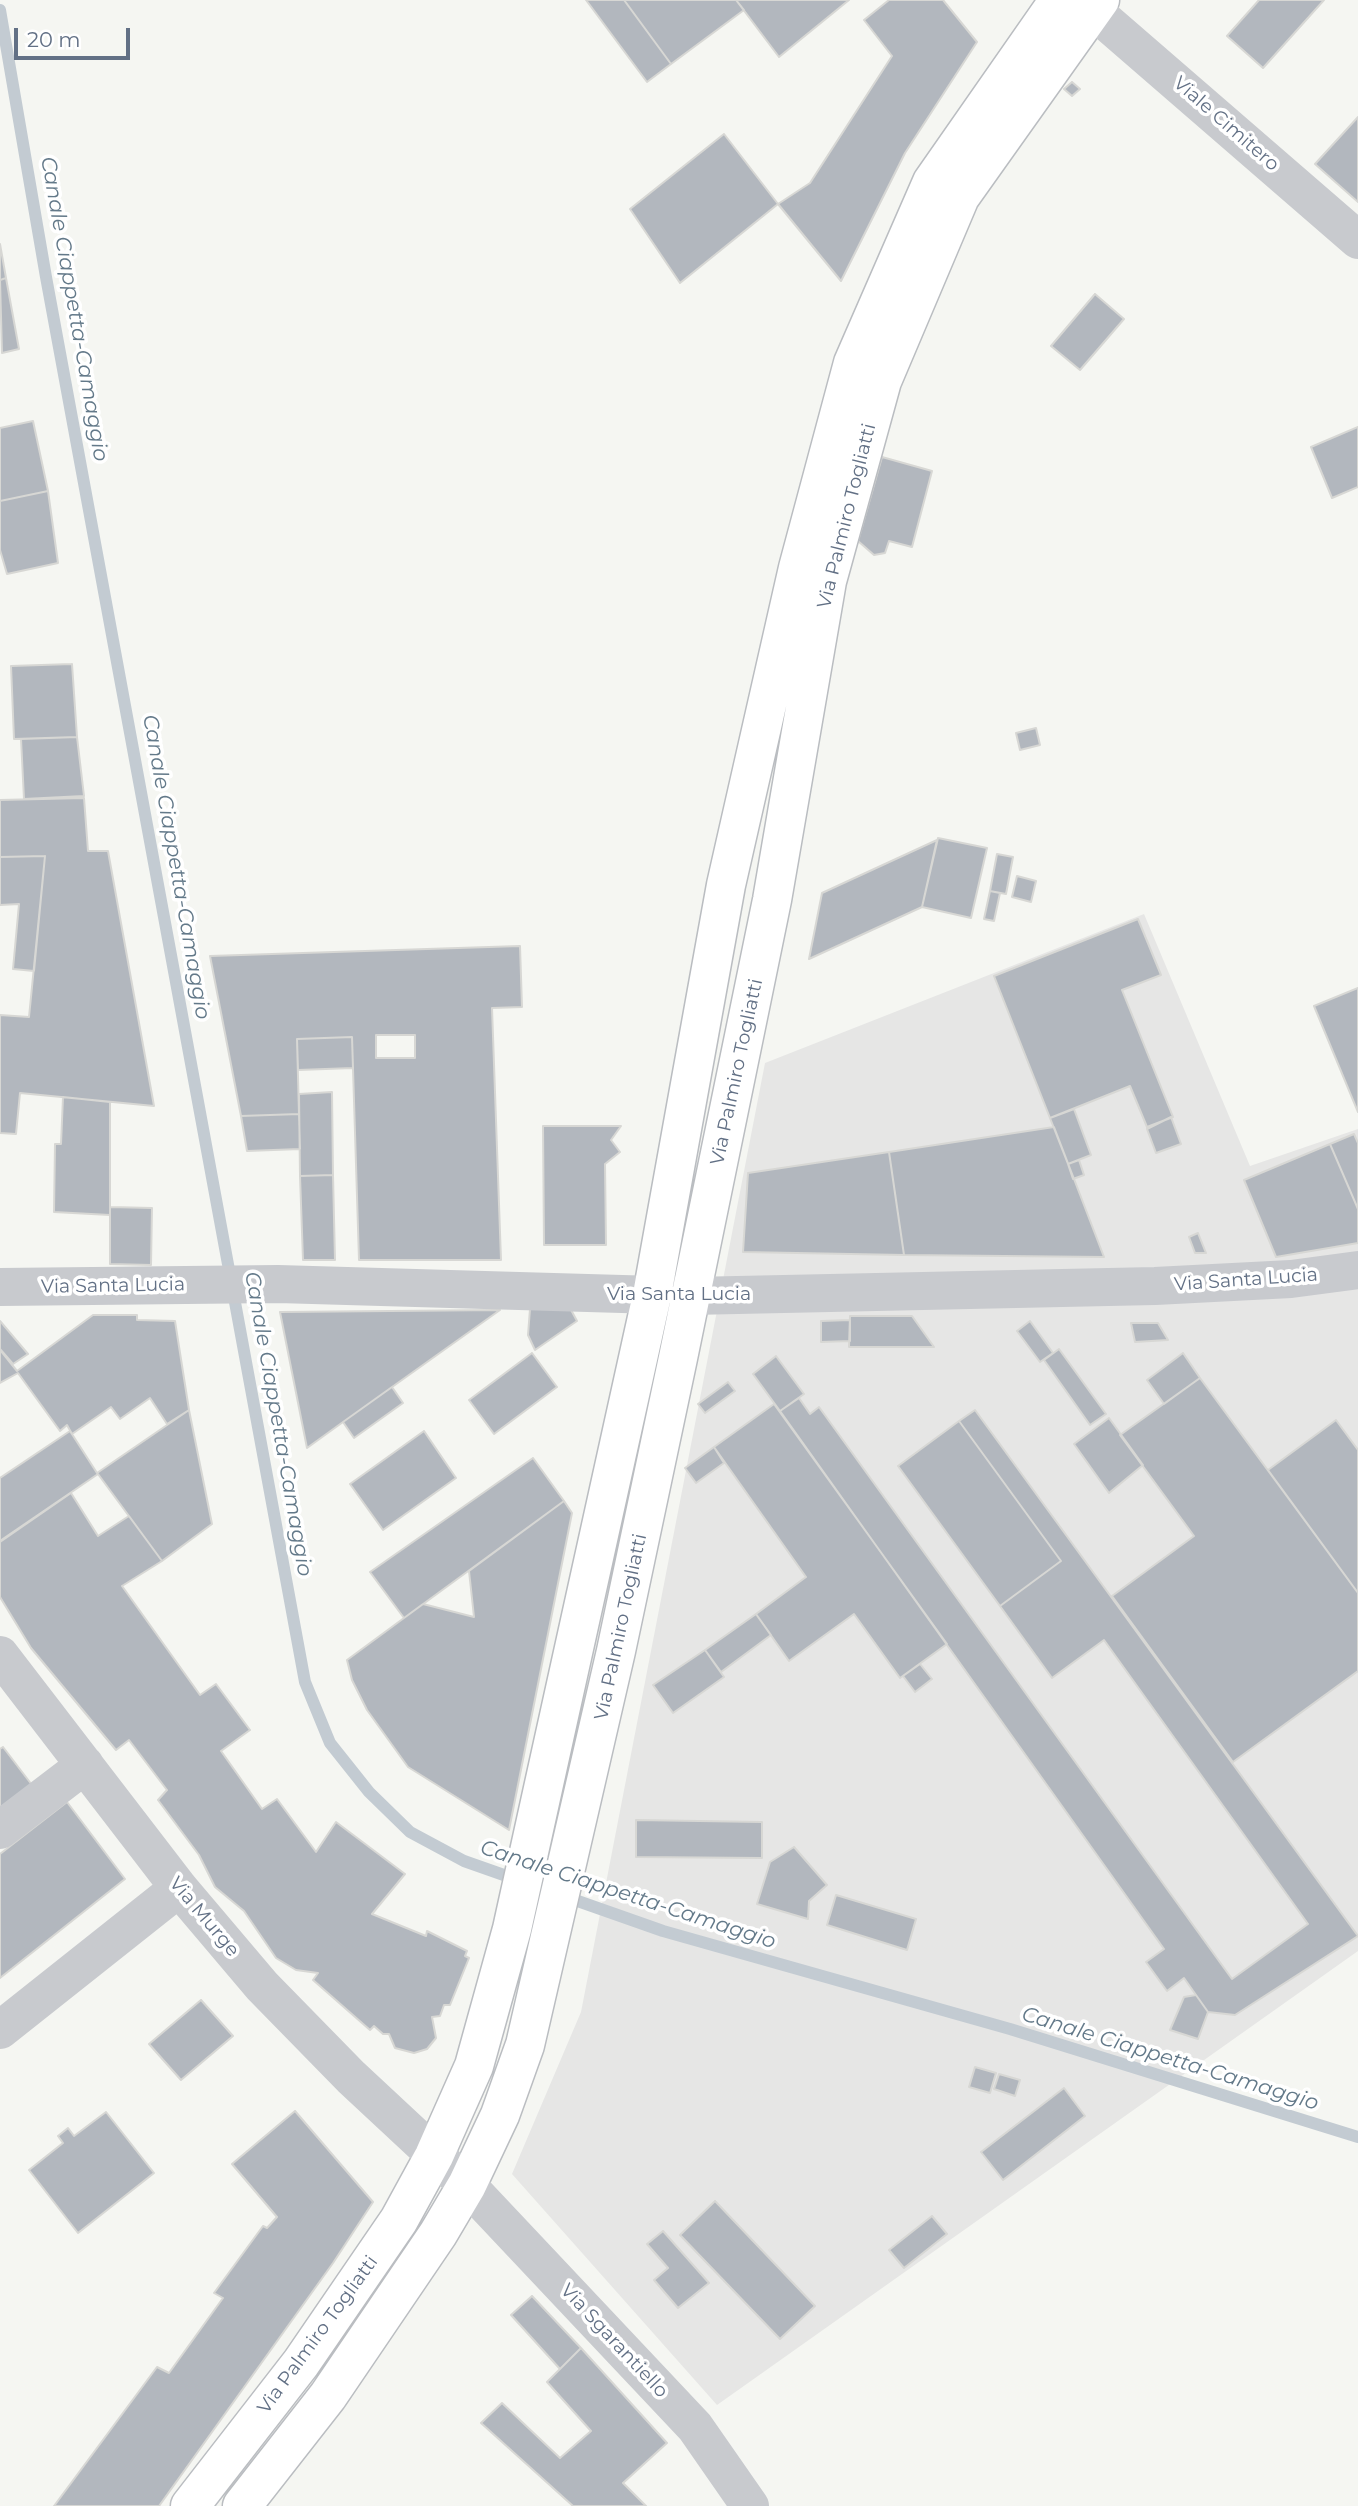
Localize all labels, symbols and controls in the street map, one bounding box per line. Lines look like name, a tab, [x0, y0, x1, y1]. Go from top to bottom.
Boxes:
scale bar	[18, 14, 133, 58]
text: 20 m	[27, 27, 81, 52]
street label: Viale Cimitero	[1168, 72, 1284, 176]
water label: Canale Ciappetta-Camaggio	[35, 155, 113, 463]
street label: Via Palmiro Togliatti	[813, 421, 881, 611]
water label: Canale Ciappetta-Camaggio	[137, 713, 215, 1021]
street label: Via Palmiro Togliatti	[706, 977, 768, 1167]
street label: Via Santa Lucia	[1173, 1264, 1319, 1296]
water label: Canale Ciappetta-Camaggio	[239, 1270, 317, 1578]
street label: Via Santa Lucia	[41, 1273, 185, 1299]
street label: Via Santa Lucia	[607, 1283, 751, 1305]
street label: Via Palmiro Togliatti	[590, 1532, 652, 1722]
water label: Canale Ciappetta-Camaggio	[477, 1835, 779, 1955]
street label: Via Murge	[164, 1873, 244, 1961]
water label: Canale Ciappetta-Camaggio	[1019, 2002, 1321, 2116]
street label: Via Palmiro Togliatti	[253, 2251, 383, 2419]
street label: Via Sgarantiello	[555, 2279, 673, 2403]

